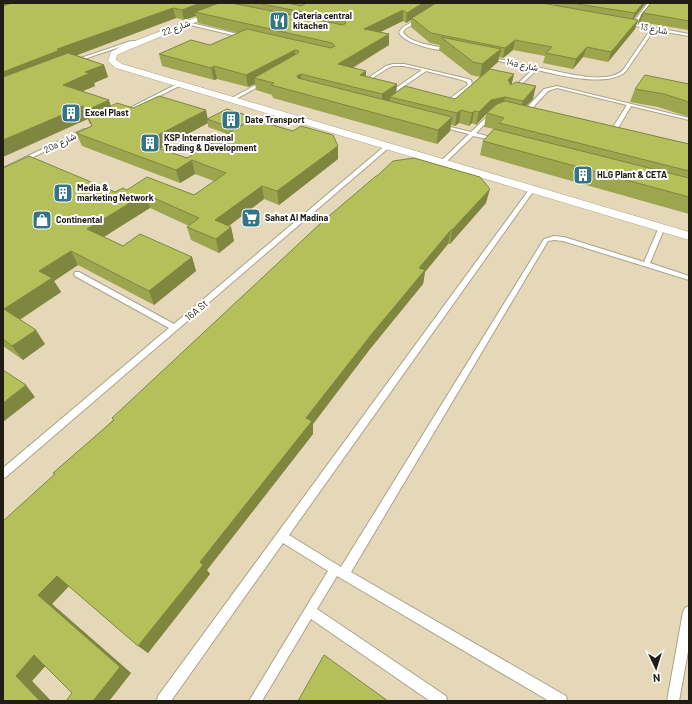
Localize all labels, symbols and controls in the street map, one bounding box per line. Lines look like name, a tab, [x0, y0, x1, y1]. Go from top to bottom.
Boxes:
restaurant icon: Cateria central kitachen	[268, 10, 290, 32]
place label: Cateria central kitachen	[293, 10, 352, 31]
street label: شارع 22	[160, 17, 192, 39]
street label: شارع 13	[639, 21, 669, 37]
street label: 14a شارع	[505, 56, 539, 74]
building icon: Excel Plast	[60, 102, 82, 124]
place label: Excel Plast	[85, 107, 129, 118]
building icon: Date Transport	[220, 109, 242, 131]
place label: Date Transport	[245, 114, 305, 125]
street label: 20a شارع	[42, 130, 78, 156]
building icon: KSP International Trading & Development	[139, 132, 161, 154]
place label: KSP International Trading & Development	[164, 132, 257, 153]
building icon: HLG Plant & CETA	[572, 164, 594, 186]
place label: HLG Plant & CETA	[597, 169, 667, 180]
building icon: Media & marketing Network	[52, 182, 74, 204]
place label: Media & marketing Network	[77, 182, 154, 203]
supermarket icon: Sahat Al Madina	[240, 207, 262, 229]
shop icon: Continental	[31, 209, 53, 231]
place label: Sahat Al Madina	[265, 212, 328, 223]
place label: Continental	[56, 214, 102, 225]
street label: 16A St	[182, 297, 210, 323]
north arrow	[636, 648, 676, 688]
text: N	[653, 672, 661, 685]

